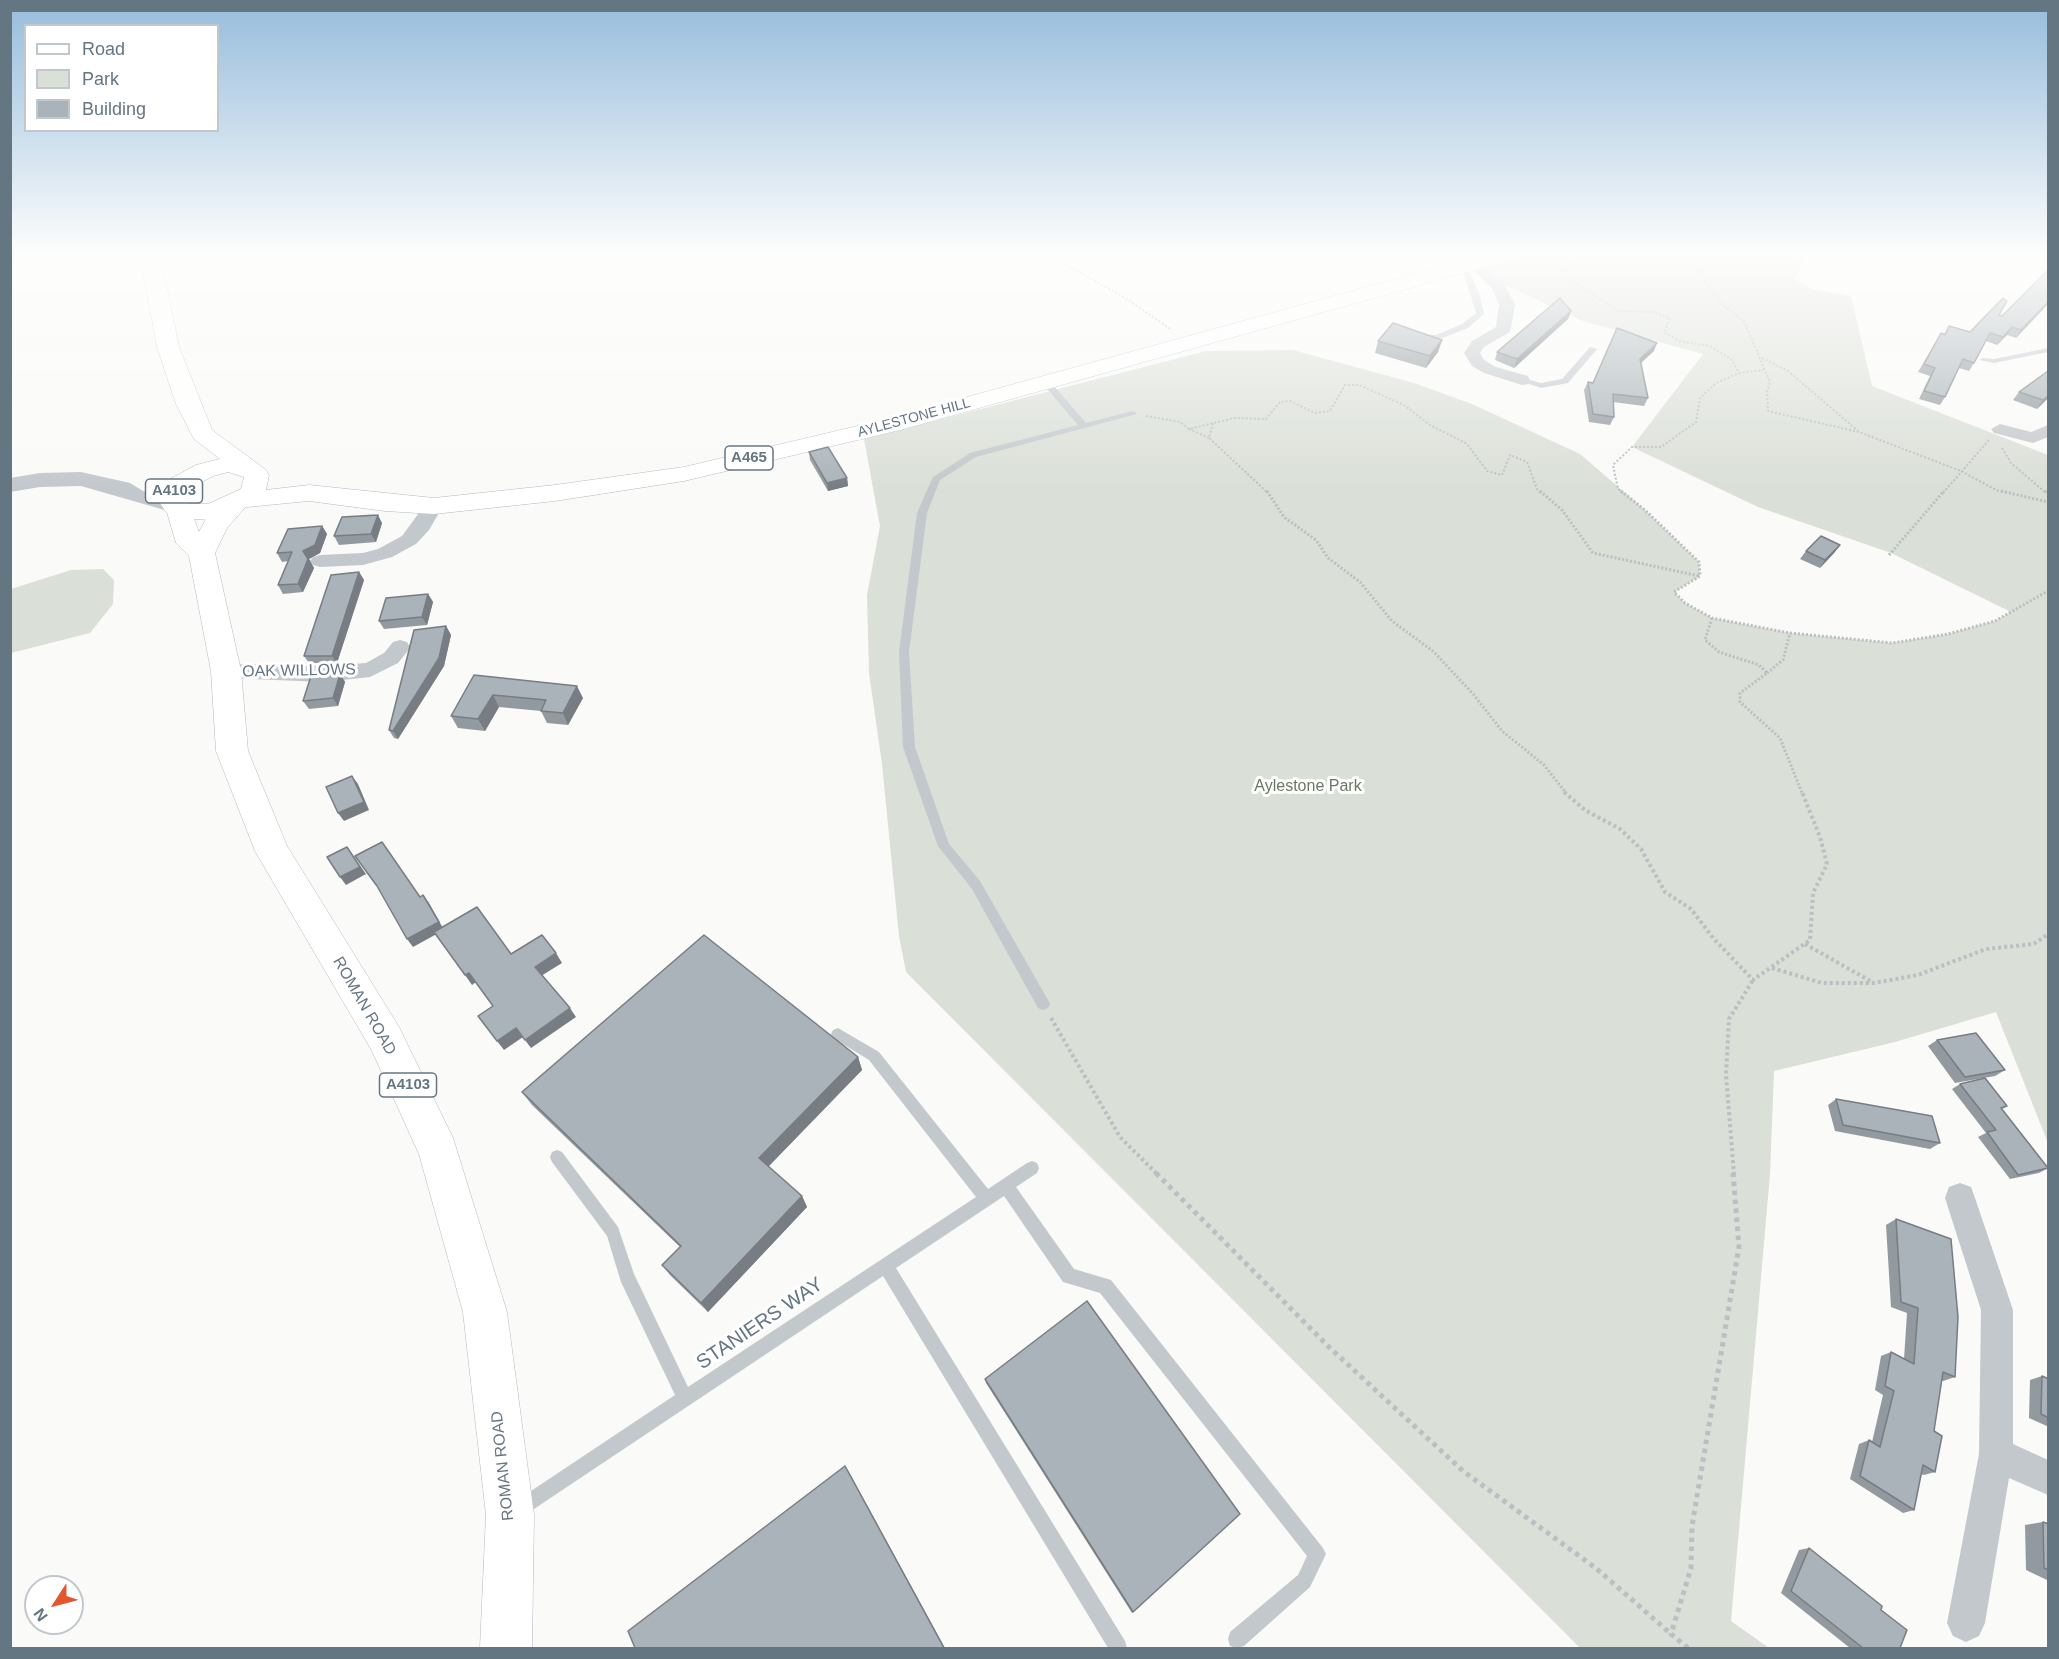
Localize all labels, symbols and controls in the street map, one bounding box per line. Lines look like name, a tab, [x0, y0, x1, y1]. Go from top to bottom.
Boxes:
legend	[24, 24, 219, 132]
text: Road	[82, 39, 125, 59]
text: Park	[82, 69, 119, 89]
text: Building	[82, 99, 146, 119]
street label: AYLESTONE HILL	[856, 395, 972, 441]
road number: A465	[725, 446, 773, 470]
road number: A4103	[146, 479, 202, 503]
street label: OAK WILLOWS	[242, 660, 356, 682]
park label: Aylestone Park	[1254, 777, 1362, 797]
street label: ROMAN ROAD	[328, 953, 400, 1059]
road number: A4103	[380, 1073, 436, 1097]
street label: STANIERS WAY	[692, 1273, 828, 1375]
street label: ROMAN ROAD	[488, 1410, 518, 1522]
north arrow	[24, 1575, 84, 1635]
text: N	[30, 1605, 51, 1624]

